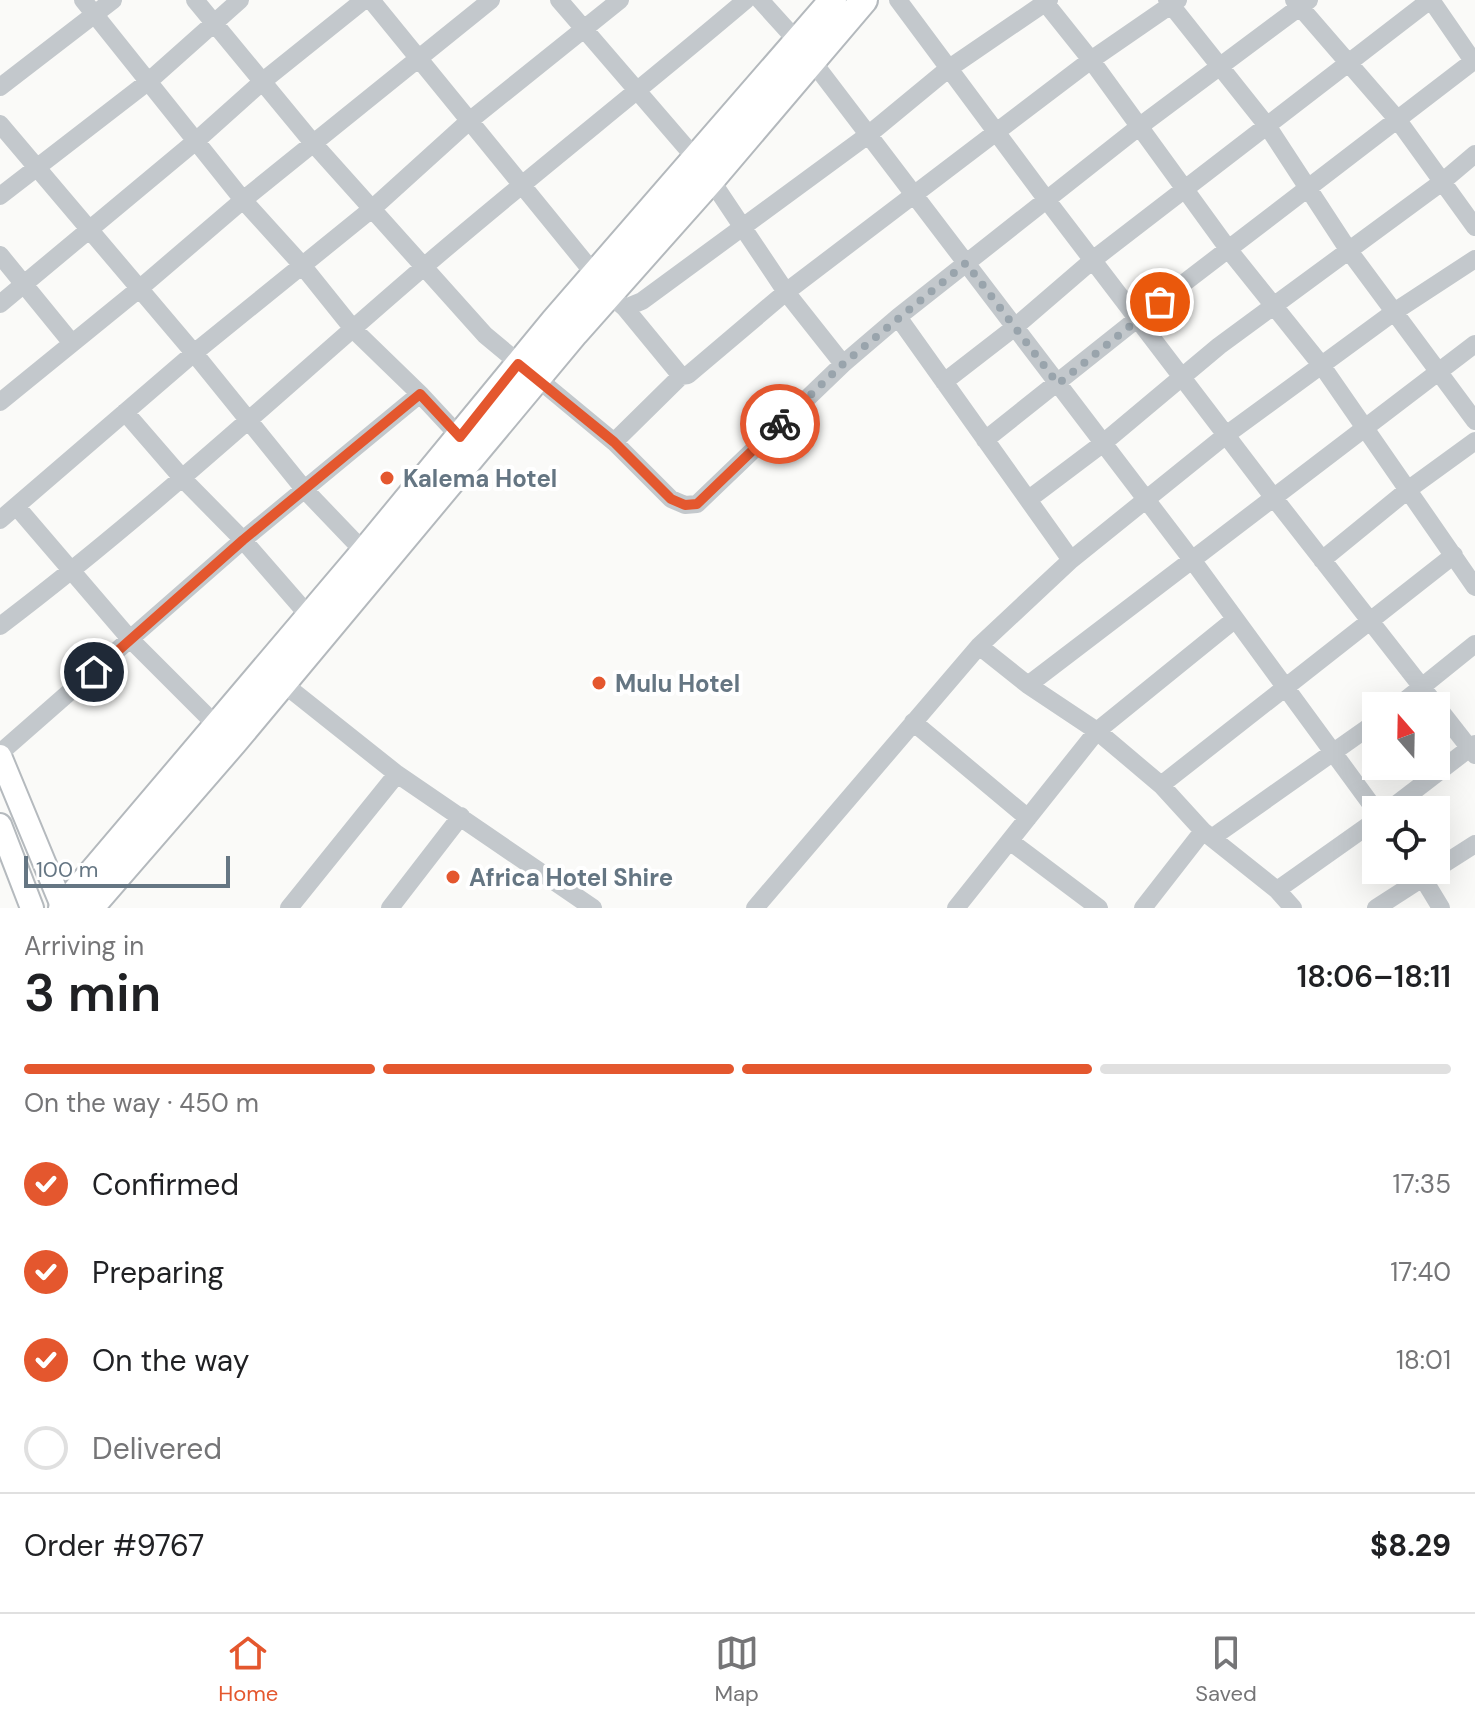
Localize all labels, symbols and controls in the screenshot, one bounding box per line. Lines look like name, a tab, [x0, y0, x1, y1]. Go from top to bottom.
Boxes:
pin	[1126, 268, 1194, 336]
icon: bag	[1138, 280, 1182, 324]
courier	[740, 384, 820, 464]
icon: bike	[758, 402, 802, 446]
place label: Kalema Hotel	[403, 463, 557, 494]
marker: Kalema Hotel	[378, 469, 396, 487]
pin	[60, 638, 128, 706]
icon: home	[72, 650, 116, 694]
place label: Mulu Hotel	[615, 668, 740, 699]
marker: Mulu Hotel	[590, 674, 608, 692]
north arrow	[1362, 692, 1450, 780]
map controls	[1362, 692, 1450, 884]
button: locate	[1362, 796, 1450, 884]
scale bar	[24, 852, 230, 888]
text: 100 m	[36, 855, 98, 884]
place label: Africa Hotel Shire	[469, 862, 673, 893]
marker: Africa Hotel Shire	[444, 868, 462, 886]
text: Arriving in	[24, 929, 144, 963]
text: 18:06–18:11	[1297, 957, 1451, 996]
text: 3 min	[24, 959, 161, 1027]
text: On the way · 450 m	[24, 1086, 259, 1120]
icon: check	[24, 1162, 68, 1206]
text: Confirmed	[92, 1165, 239, 1204]
text: 17:35	[1393, 1167, 1451, 1201]
icon: check	[24, 1250, 68, 1294]
text: Preparing	[92, 1253, 224, 1292]
text: 17:40	[1390, 1255, 1451, 1289]
icon: check	[24, 1338, 68, 1382]
text: On the way	[92, 1341, 249, 1380]
text: 18:01	[1396, 1343, 1451, 1377]
text: Delivered	[92, 1429, 222, 1468]
text: Order #9767	[24, 1526, 204, 1565]
text: $8.29	[1370, 1526, 1451, 1565]
tab: Home	[218, 1631, 278, 1708]
tab: Map	[715, 1631, 759, 1708]
tab: Saved	[1195, 1631, 1257, 1708]

